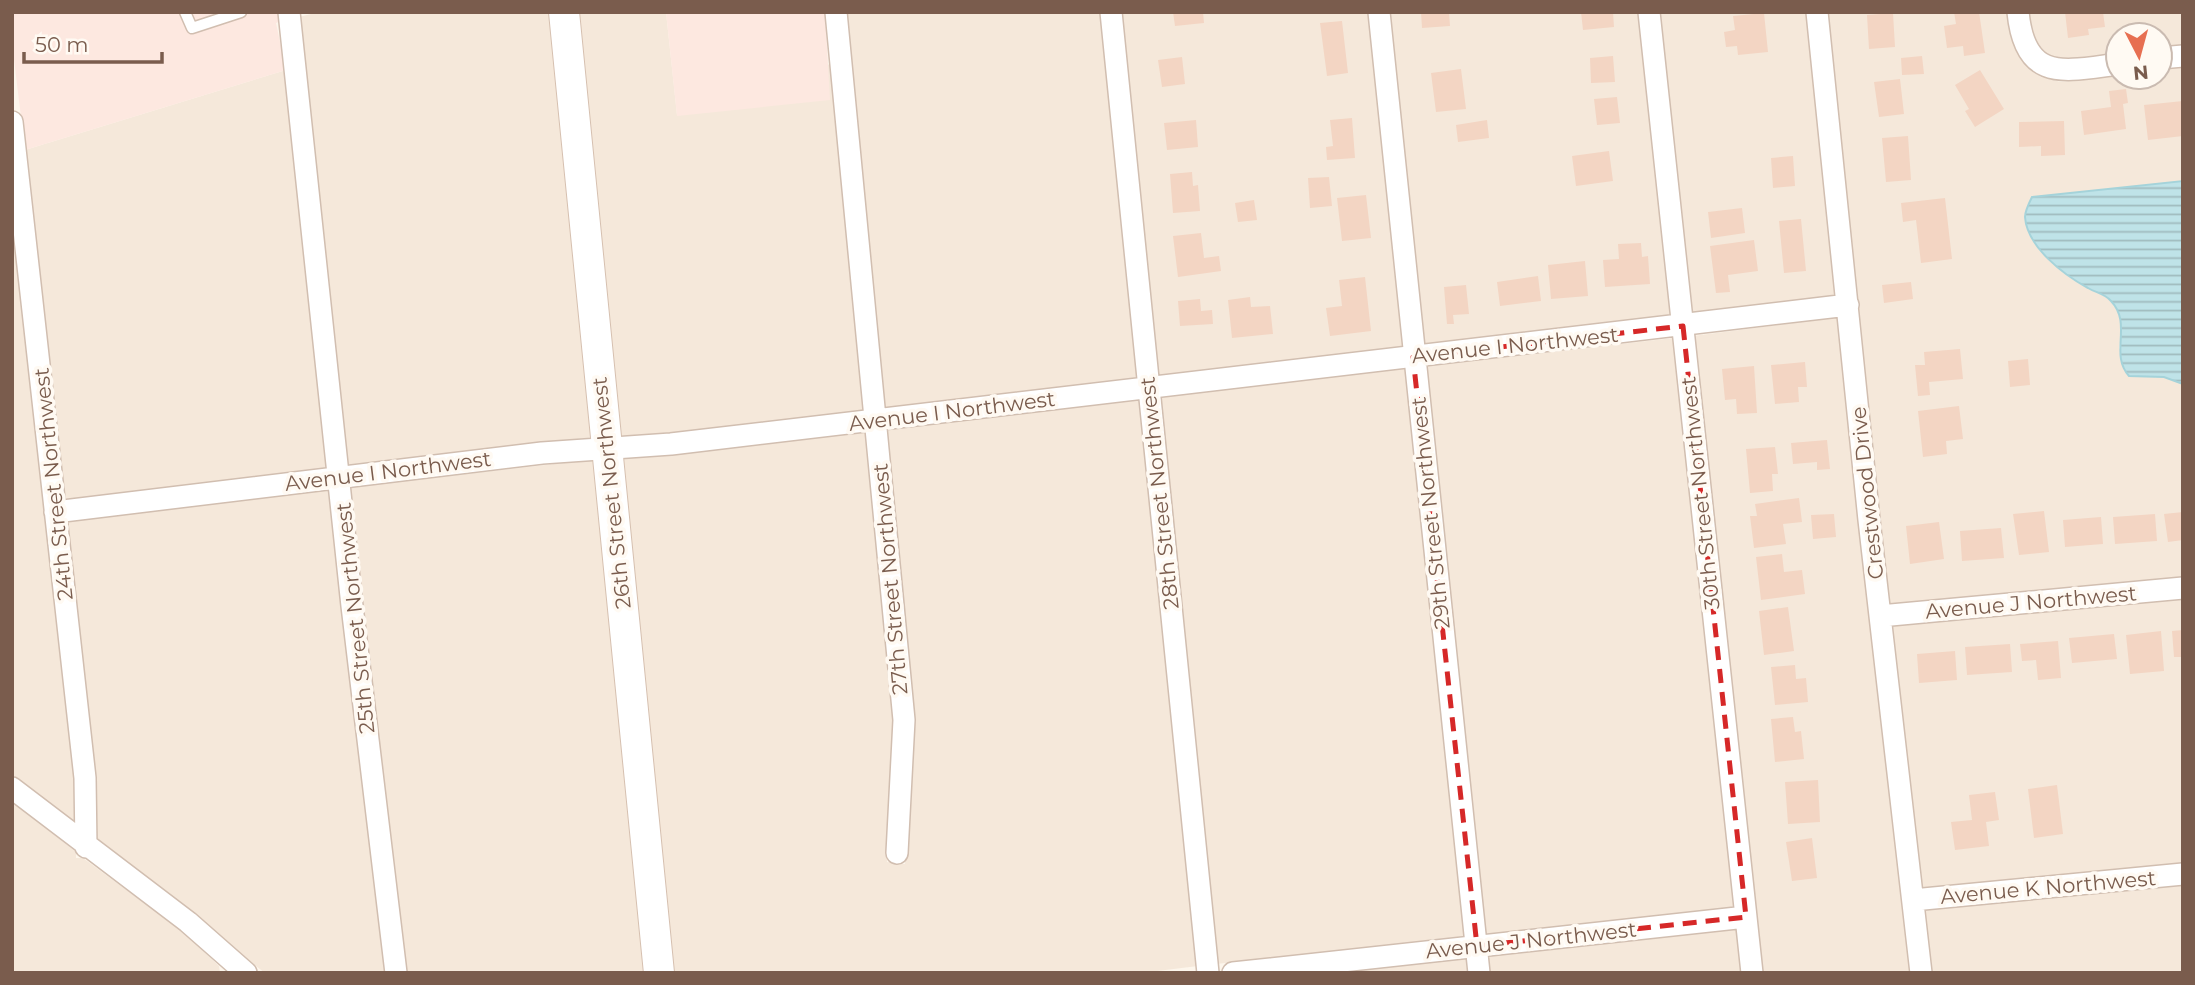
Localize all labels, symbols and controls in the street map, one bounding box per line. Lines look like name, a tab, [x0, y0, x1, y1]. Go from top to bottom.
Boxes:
scale bar	[24, 21, 163, 65]
north arrow	[2104, 21, 2174, 91]
text: 50 m	[35, 32, 89, 57]
text: N	[2132, 60, 2150, 85]
street label: Avenue I Northwest	[1410, 322, 1620, 368]
street label: 24th Street Northwest	[28, 367, 78, 601]
street label: 30th Street Northwest	[1675, 375, 1725, 611]
street label: 26th Street Northwest	[586, 376, 636, 610]
street label: 28th Street Northwest	[1134, 376, 1184, 610]
street label: Avenue I Northwest	[847, 386, 1057, 436]
street label: 29th Street Northwest	[1405, 396, 1455, 630]
street label: Crestwood Drive	[1845, 405, 1889, 581]
street label: Avenue I Northwest	[283, 446, 493, 496]
street label: 27th Street Northwest	[867, 462, 913, 696]
street label: 25th Street Northwest	[330, 501, 380, 735]
street label: Avenue J Northwest	[1924, 580, 2138, 624]
street label: Avenue K Northwest	[1939, 865, 2157, 909]
street label: Avenue J Northwest	[1424, 916, 1638, 964]

